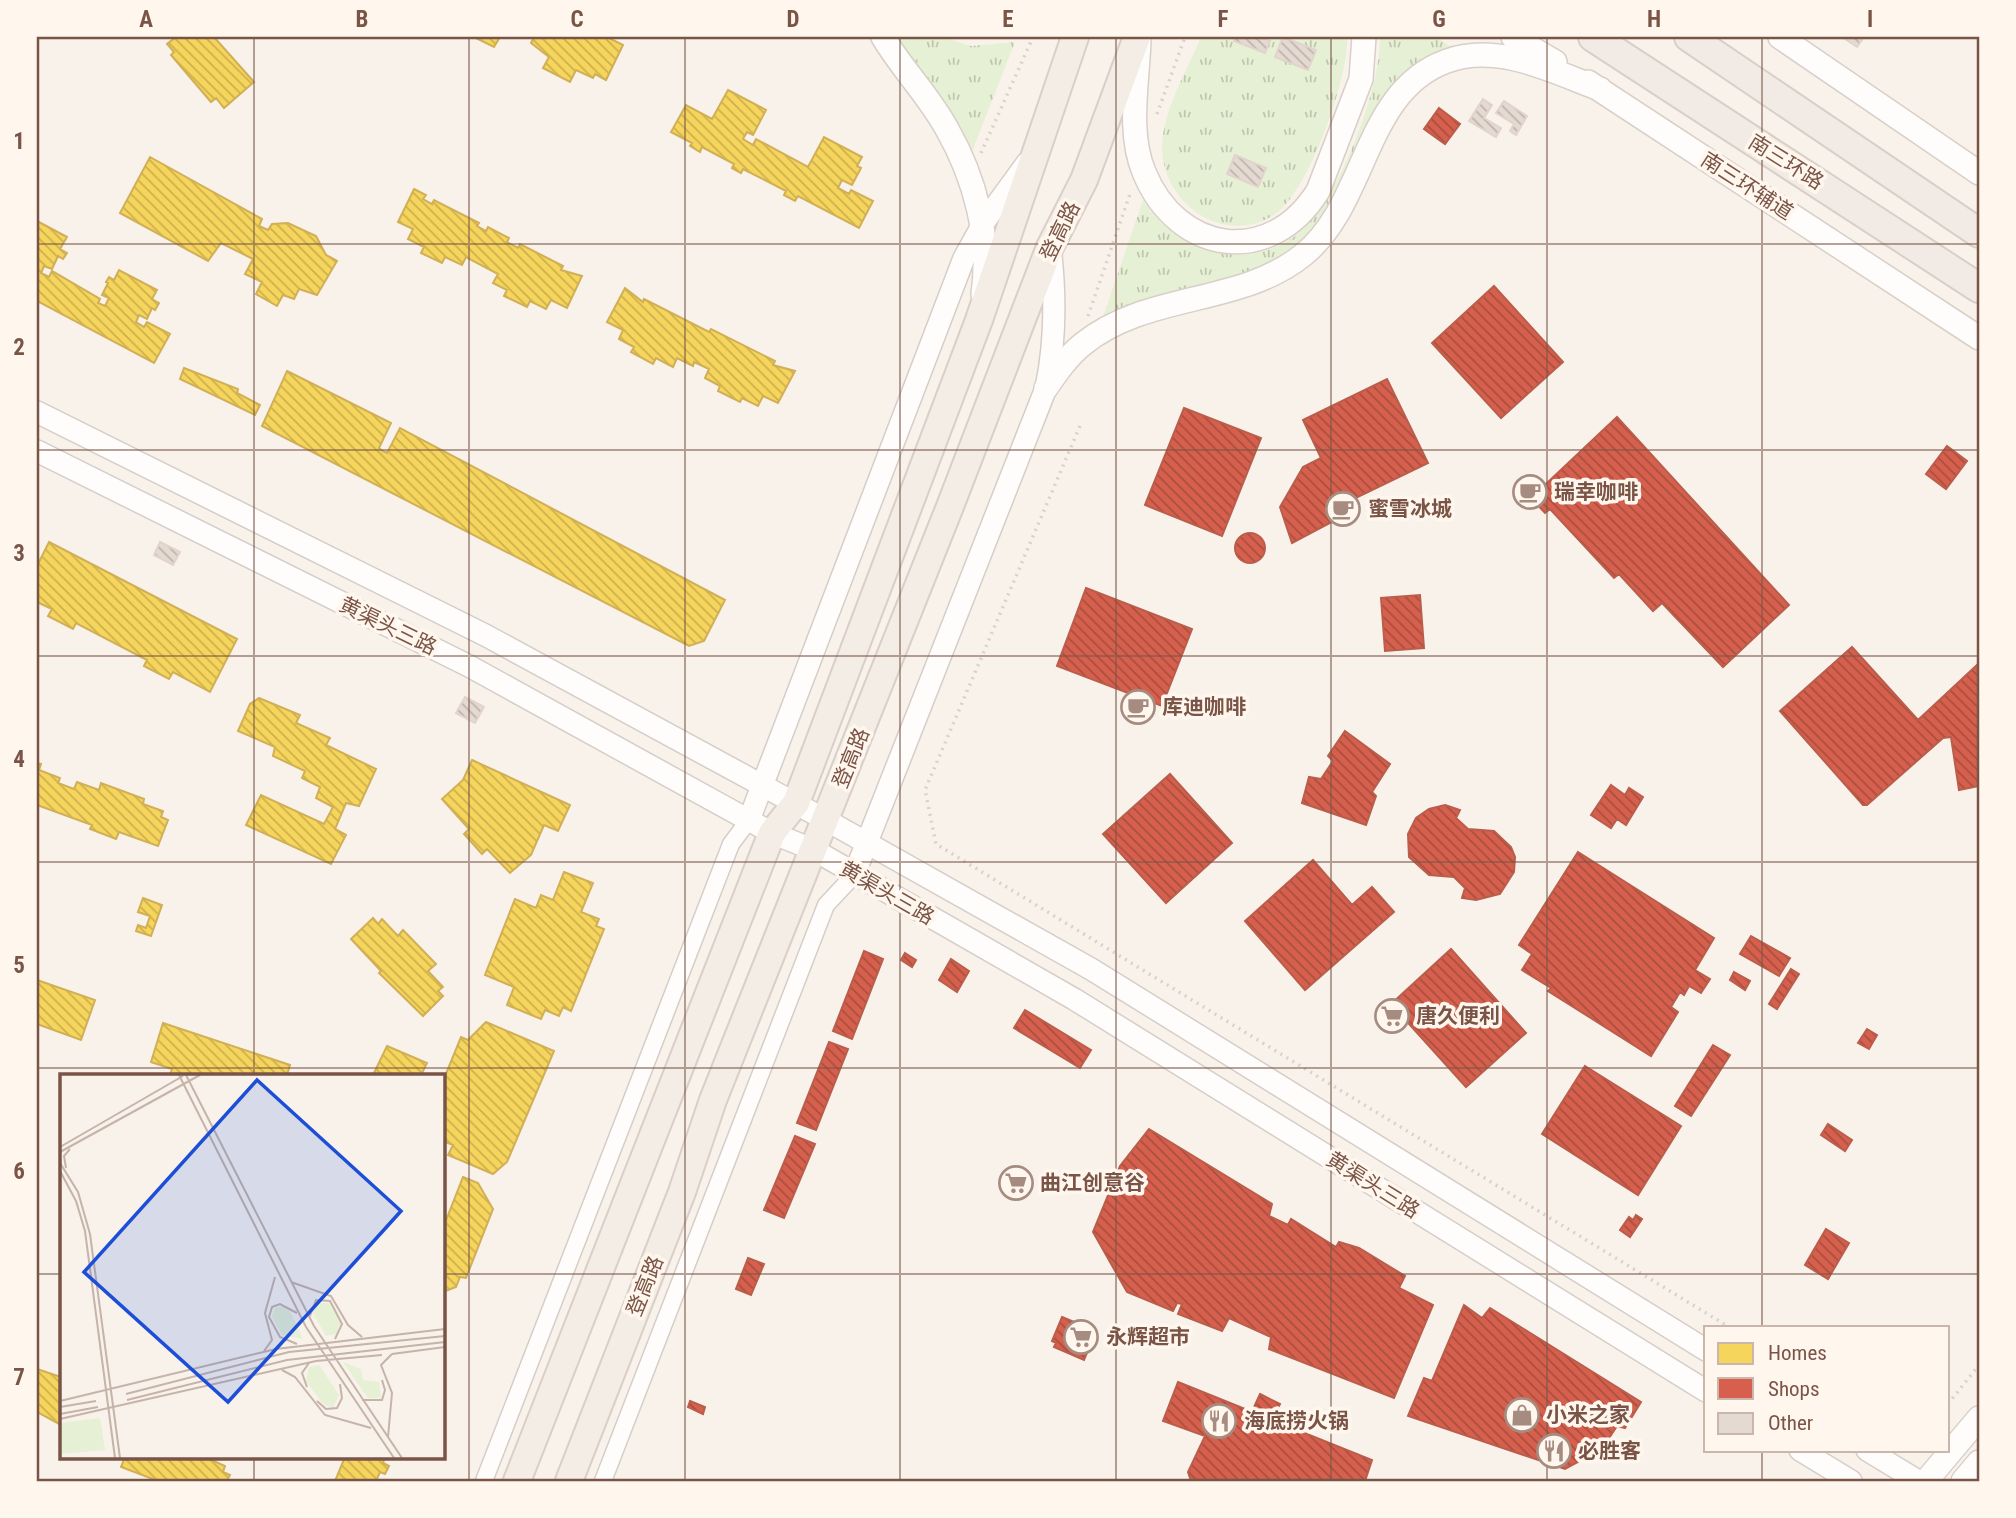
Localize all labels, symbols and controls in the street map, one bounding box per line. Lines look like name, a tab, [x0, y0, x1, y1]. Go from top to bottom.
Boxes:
text: A	[139, 6, 153, 33]
text: B	[356, 6, 368, 33]
text: C	[570, 6, 584, 33]
text: D	[787, 6, 800, 33]
text: E	[1002, 6, 1014, 33]
text: F	[1218, 6, 1229, 33]
text: G	[1432, 6, 1446, 33]
text: H	[1647, 6, 1661, 33]
text: I	[1867, 6, 1873, 33]
text: 1	[13, 128, 25, 155]
street label: 南三环路	[1744, 130, 1828, 194]
street label: 南三环辅道	[1696, 147, 1798, 225]
street label: 登高路	[1035, 197, 1085, 265]
text: 2	[13, 334, 25, 361]
cafe icon: 瑞幸咖啡	[1511, 473, 1549, 511]
place label: 瑞幸咖啡	[1554, 480, 1638, 504]
cafe icon: 蜜雪冰城	[1324, 490, 1362, 528]
place label: 蜜雪冰城	[1368, 497, 1452, 521]
text: 3	[13, 540, 25, 567]
street label: 黄渠头三路	[336, 592, 440, 660]
cafe icon: 库迪咖啡	[1119, 688, 1157, 726]
place label: 库迪咖啡	[1162, 695, 1246, 719]
street label: 登高路	[828, 724, 874, 792]
text: 4	[13, 746, 25, 773]
street label: 黄渠头三路	[836, 856, 938, 930]
text: 5	[13, 952, 25, 979]
supermarket icon: 唐久便利	[1373, 997, 1411, 1035]
place label: 唐久便利	[1416, 1004, 1500, 1028]
inset map	[60, 1074, 444, 1458]
street label: 黄渠头三路	[1322, 1147, 1424, 1223]
text: 6	[13, 1158, 25, 1185]
supermarket icon: 曲江创意谷	[997, 1164, 1035, 1202]
place label: 曲江创意谷	[1040, 1171, 1145, 1195]
street label: 登高路	[622, 1252, 668, 1320]
supermarket icon: 永辉超市	[1062, 1318, 1100, 1356]
place label: 永辉超市	[1106, 1325, 1190, 1349]
legend	[1704, 1326, 1950, 1452]
text: Homes	[1768, 1341, 1827, 1365]
text: 7	[13, 1364, 25, 1391]
text: Shops	[1768, 1377, 1820, 1401]
shop icon: 小米之家	[1503, 1396, 1541, 1434]
restaurant icon: 海底捞火锅	[1200, 1402, 1238, 1440]
place label: 小米之家	[1546, 1403, 1630, 1427]
place label: 海底捞火锅	[1244, 1409, 1349, 1433]
text: Other	[1768, 1411, 1813, 1435]
restaurant icon: 必胜客	[1535, 1432, 1573, 1470]
place label: 必胜客	[1578, 1439, 1641, 1463]

